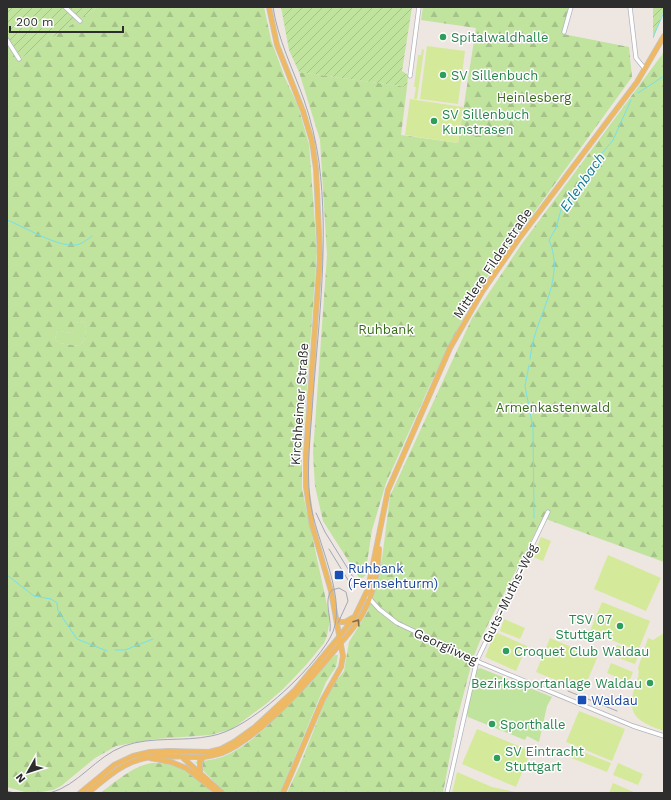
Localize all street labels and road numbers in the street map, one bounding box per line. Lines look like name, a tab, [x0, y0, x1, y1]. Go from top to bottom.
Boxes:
street label: Mittlere Filderstraße	[450, 205, 535, 321]
street label: Kirchheimer Straße	[288, 342, 311, 466]
street label: Guts-Muths-Weg	[479, 541, 540, 645]
street label: Georgiiweg	[412, 625, 480, 668]

